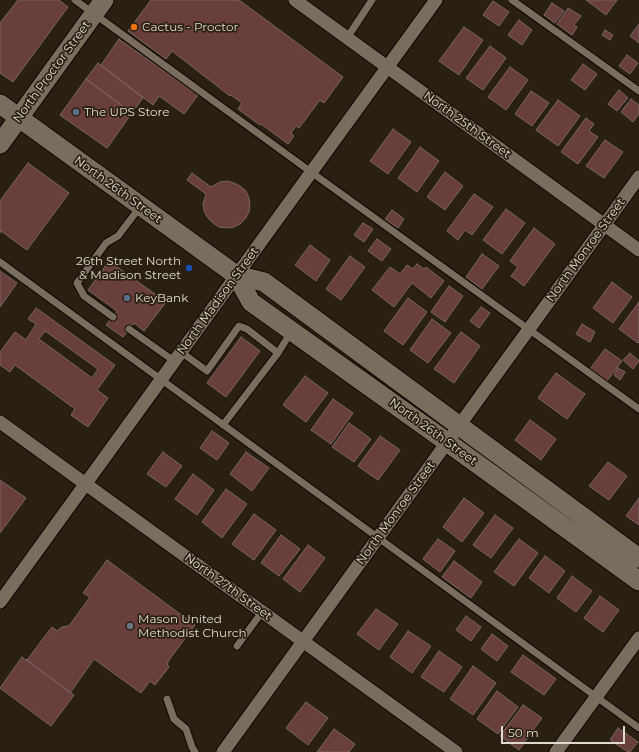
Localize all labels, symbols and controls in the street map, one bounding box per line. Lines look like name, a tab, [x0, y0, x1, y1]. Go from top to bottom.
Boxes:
street label: North Proctor Street	[10, 18, 94, 126]
place label: Cactus - Proctor	[142, 20, 238, 34]
marker: Cactus - Proctor	[129, 22, 139, 32]
street label: North 25th Street	[421, 88, 513, 162]
place label: The UPS Store	[84, 105, 169, 119]
marker: The UPS Store	[71, 107, 81, 117]
street label: North 26th Street	[71, 153, 165, 227]
street label: North Monroe Street	[544, 195, 628, 305]
street label: North Madison Street	[174, 244, 262, 358]
place label: 26th Street North & Madison Street	[76, 254, 181, 282]
marker: 26th Street North & Madison Street	[184, 263, 194, 273]
place label: KeyBank	[135, 291, 188, 305]
marker: KeyBank	[122, 293, 132, 303]
street label: North 26th Street	[386, 395, 480, 469]
street label: North Monroe Street	[354, 458, 438, 568]
street label: North 27th Street	[182, 550, 274, 624]
place label: Mason United Methodist Church	[138, 612, 247, 640]
marker: Mason United Methodist Church	[125, 621, 135, 631]
scale bar	[503, 718, 627, 744]
text: 50 m	[508, 725, 539, 740]

